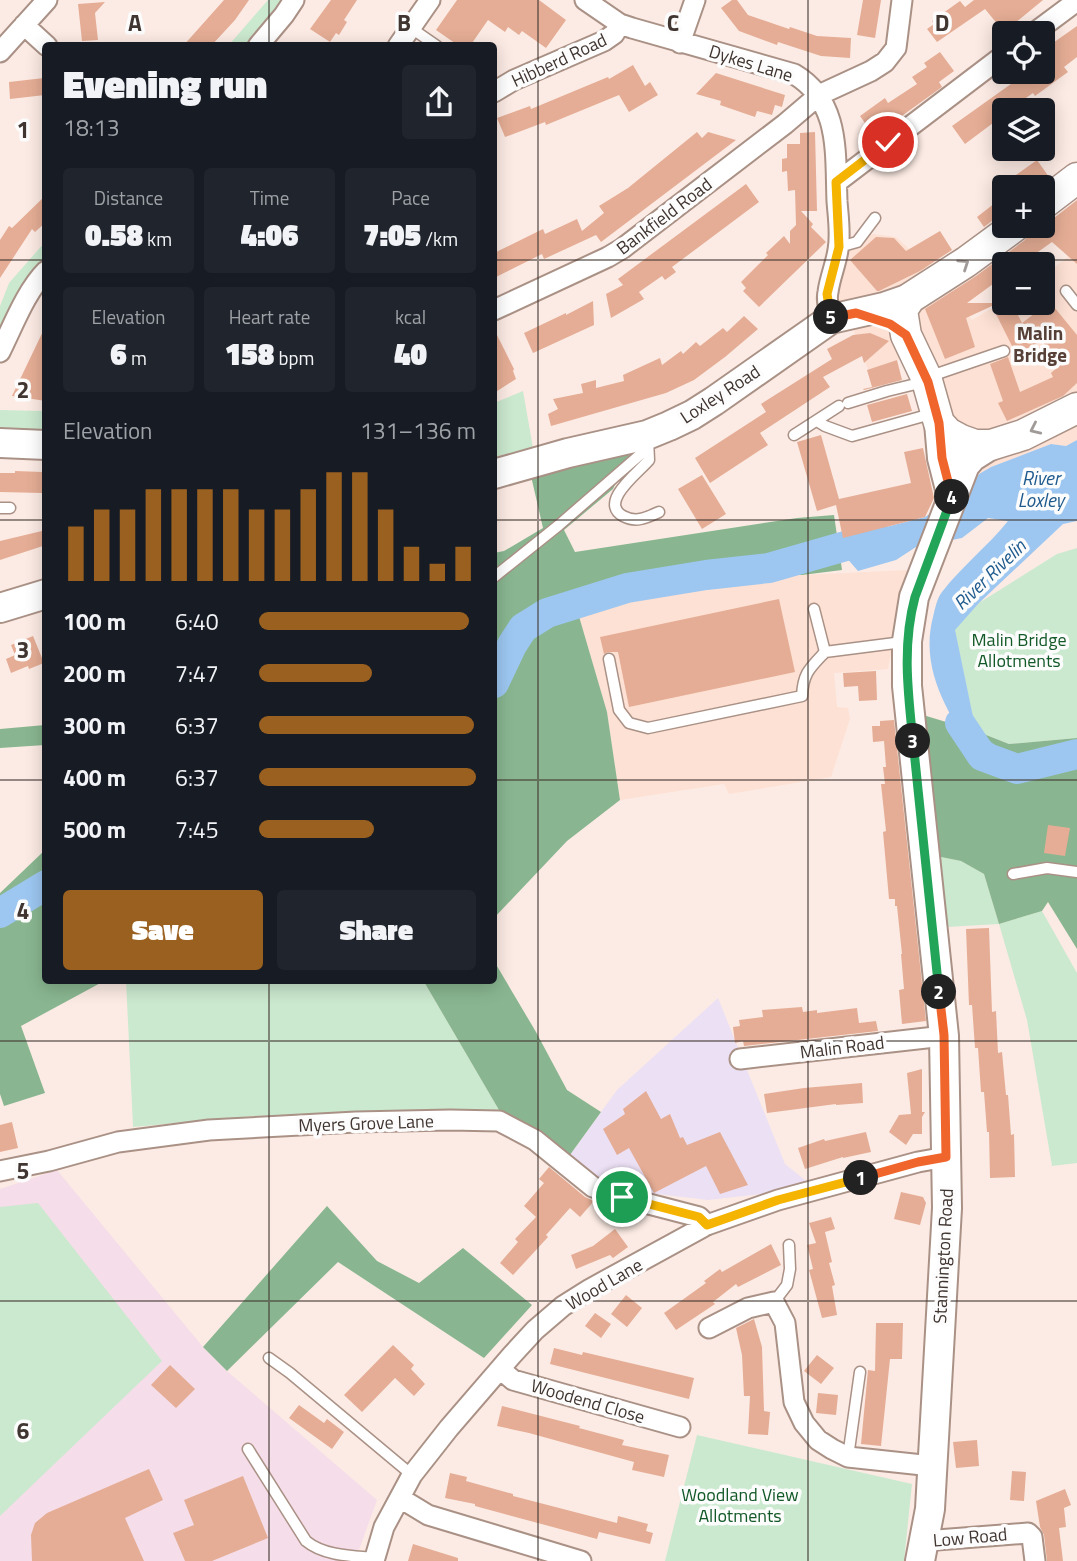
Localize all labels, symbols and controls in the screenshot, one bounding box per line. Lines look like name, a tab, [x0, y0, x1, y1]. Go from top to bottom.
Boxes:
text: A	[128, 5, 142, 40]
text: B	[397, 5, 411, 40]
text: C	[667, 5, 679, 40]
text: D	[935, 5, 949, 40]
map controls	[992, 21, 1055, 315]
button: locate	[992, 21, 1055, 84]
street label: Hibberd Road	[507, 26, 611, 94]
street label: Dykes Lane	[706, 37, 796, 89]
text: Evening run	[63, 55, 267, 113]
button: share	[402, 65, 476, 139]
button: layers	[992, 98, 1055, 161]
text: 18:13	[63, 110, 120, 145]
text: 1	[17, 112, 29, 147]
pin	[858, 112, 918, 172]
icon: check	[869, 123, 907, 161]
street label: Bankfield Road	[610, 171, 718, 261]
button: +	[992, 175, 1055, 238]
text: Distance	[94, 183, 163, 212]
text: Time	[250, 183, 289, 212]
text: Pace	[391, 183, 430, 212]
text: 0.58	[85, 212, 143, 258]
text: 4:06	[240, 212, 299, 258]
text: 7:05	[363, 212, 421, 258]
text: km	[143, 224, 172, 253]
text: /km	[421, 224, 458, 253]
button: −	[992, 252, 1055, 315]
one-way arrow	[956, 259, 969, 272]
pin: 5	[814, 300, 848, 334]
text: Elevation	[92, 302, 165, 331]
text: Heart rate	[229, 302, 310, 331]
text: kcal	[395, 302, 426, 331]
text: 5	[825, 302, 836, 331]
district label: Malin Bridge	[1013, 318, 1067, 369]
text: 6	[110, 331, 127, 377]
text: 158	[225, 331, 274, 377]
text: 40	[394, 331, 427, 377]
text: m	[127, 343, 147, 372]
text: bpm	[274, 343, 314, 372]
street label: Loxley Road	[675, 358, 765, 430]
text: 2	[17, 372, 29, 407]
text: Elevation	[63, 413, 152, 448]
text: 131–136 m	[360, 413, 476, 448]
one-way arrow	[1030, 421, 1042, 435]
water label: River Loxley	[1018, 463, 1067, 514]
pin: 4	[934, 480, 970, 514]
text: 4	[946, 482, 957, 511]
water label: River Rivelin	[946, 532, 1032, 616]
text: 100 m	[63, 604, 126, 639]
text: 6:40	[175, 604, 219, 639]
park label: Malin Bridge Allotments	[972, 626, 1067, 674]
text: 3	[17, 632, 29, 667]
text: 200 m	[63, 656, 126, 691]
text: 7:47	[175, 656, 219, 691]
text: 300 m	[63, 708, 126, 743]
text: 6:37	[175, 708, 219, 743]
pin: 3	[895, 724, 930, 758]
text: 3	[907, 726, 918, 755]
text: 400 m	[63, 760, 126, 795]
text: 6:37	[175, 760, 219, 795]
text: 500 m	[63, 812, 126, 847]
text: 7:45	[175, 812, 219, 847]
button: Save	[63, 890, 263, 970]
button: Share	[277, 890, 476, 970]
text: 4	[17, 893, 29, 928]
pin: 2	[922, 974, 956, 1010]
text: 2	[933, 977, 944, 1006]
street label: Malin Road	[798, 1028, 886, 1066]
street label: Myers Grove Lane	[298, 1107, 434, 1139]
text: 5	[17, 1153, 29, 1188]
pin: 1	[844, 1160, 878, 1196]
text: 1	[855, 1163, 866, 1192]
pin	[592, 1167, 652, 1227]
icon: arrive	[603, 1178, 641, 1216]
street label: Stannington Road	[926, 1188, 960, 1324]
street label: Wood Lane	[561, 1251, 647, 1317]
street label: Woodend Close	[528, 1372, 648, 1430]
text: 6	[17, 1413, 30, 1448]
park label: Woodland View Allotments	[681, 1481, 799, 1529]
street label: Low Road	[932, 1520, 1008, 1554]

